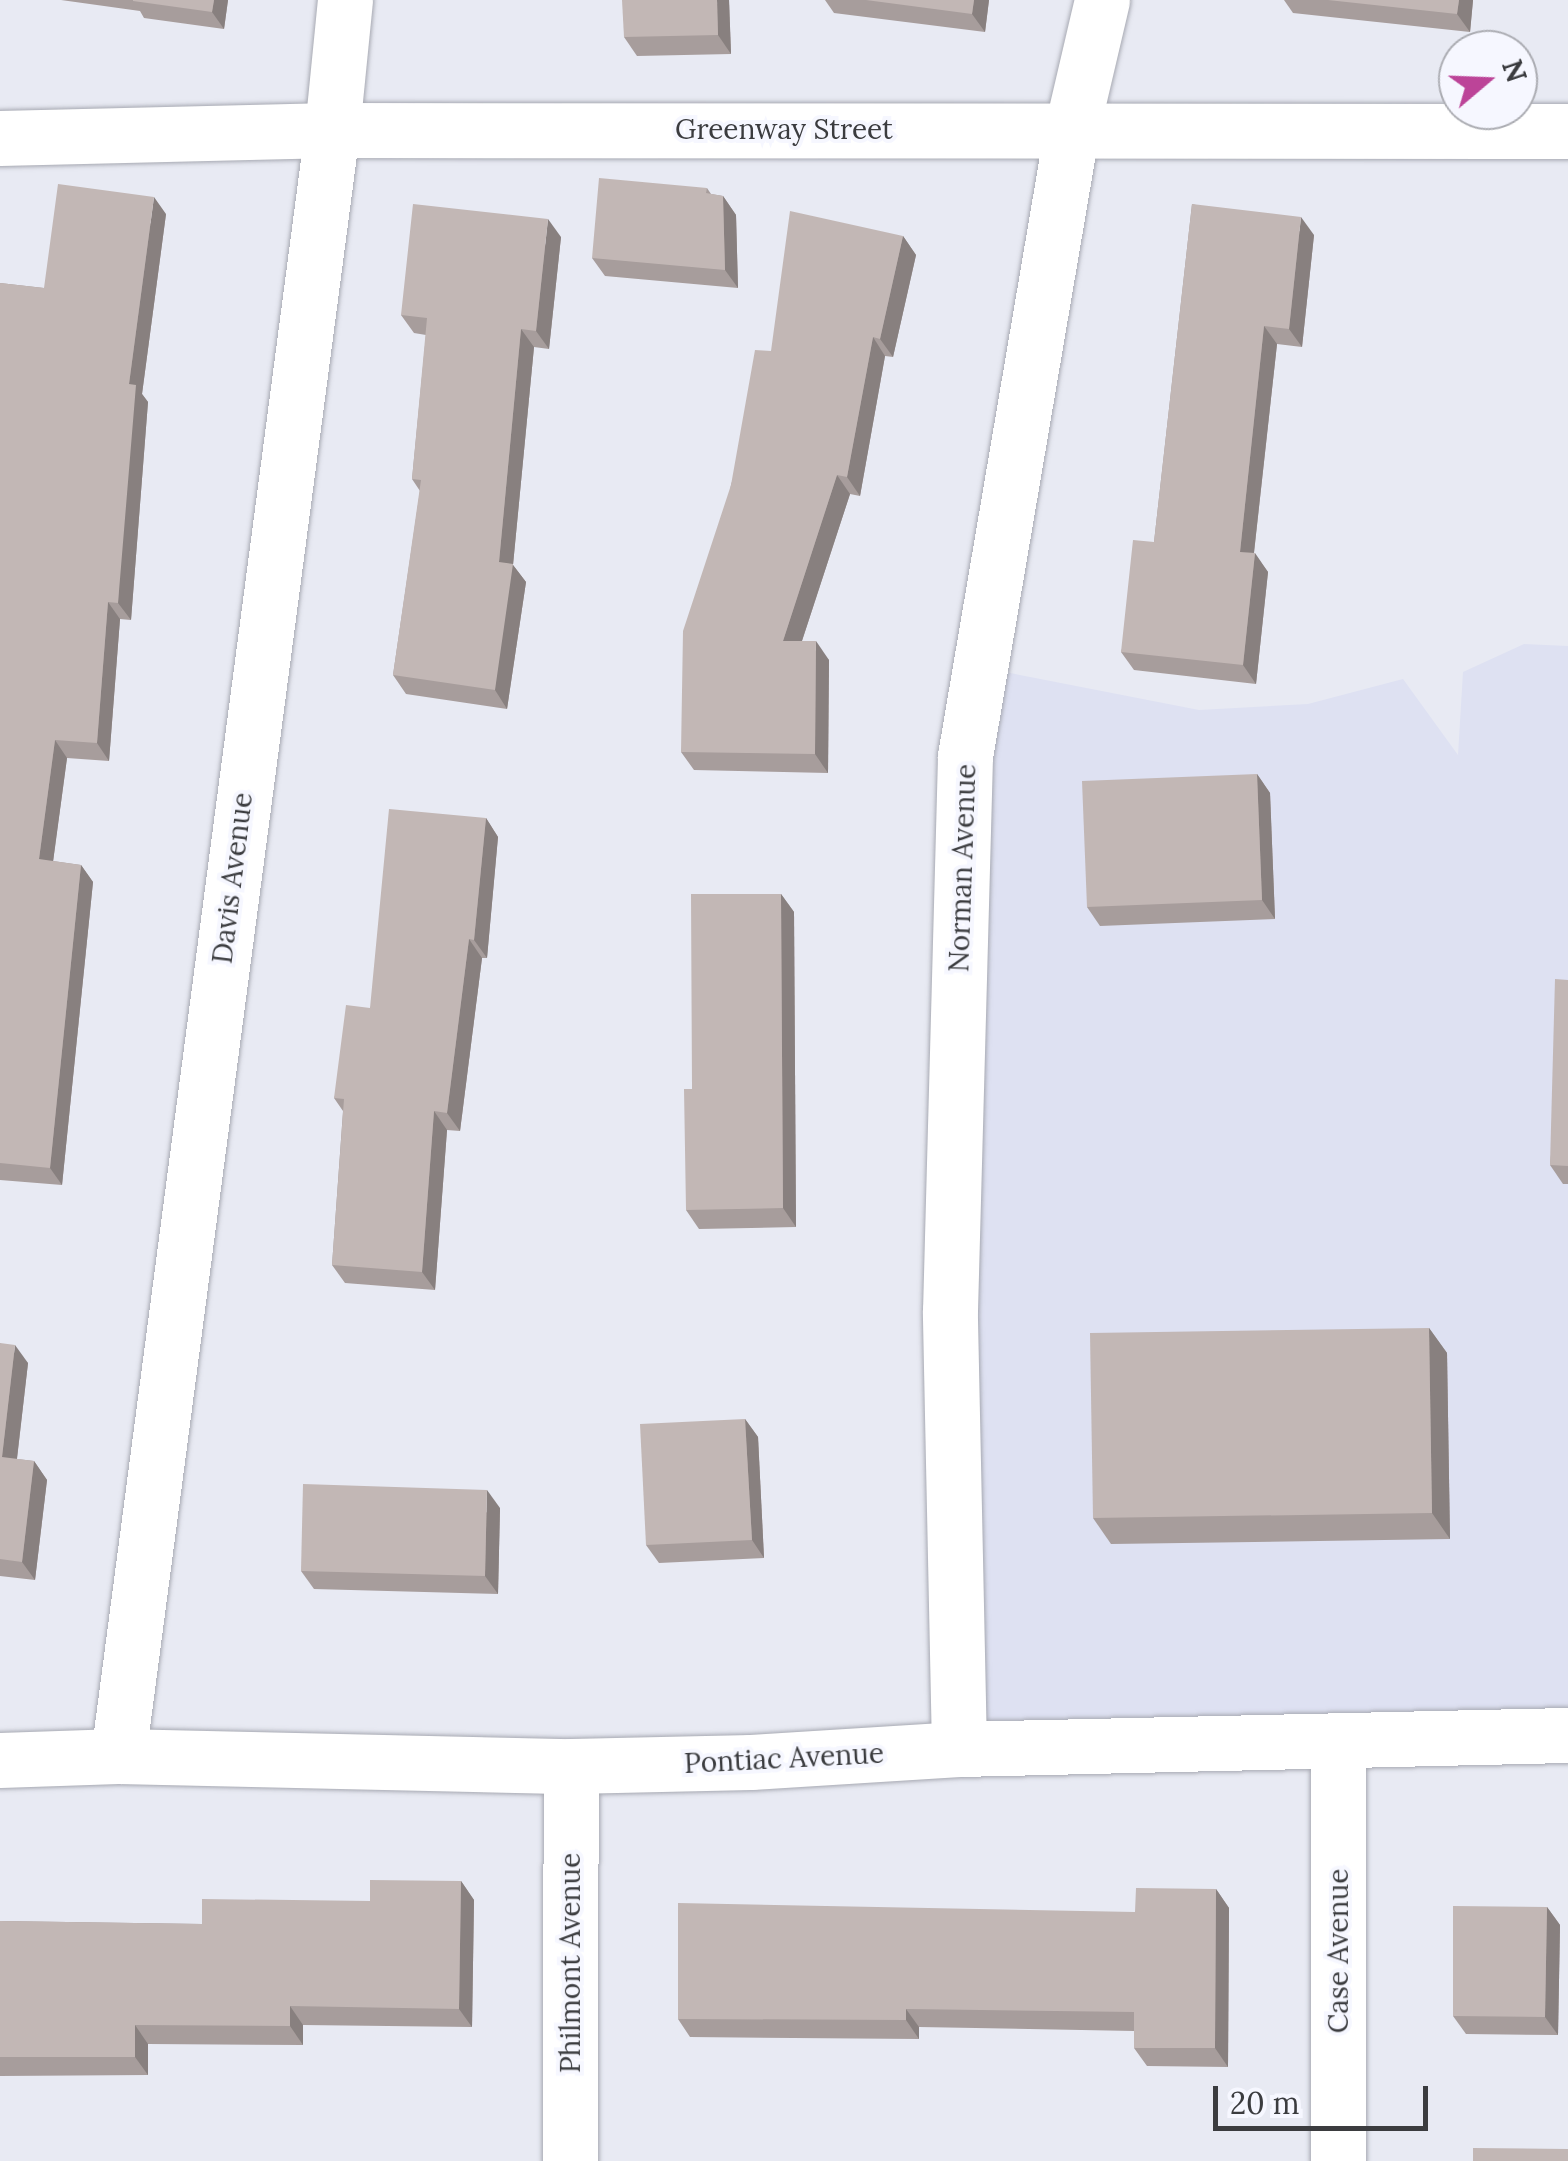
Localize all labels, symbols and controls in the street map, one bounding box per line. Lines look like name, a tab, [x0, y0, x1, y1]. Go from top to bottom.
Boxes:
north arrow	[1438, 30, 1538, 130]
text: N	[1494, 55, 1535, 87]
street label: Greenway Street	[675, 112, 893, 146]
street label: Norman Avenue	[942, 763, 982, 973]
street label: Davis Avenue	[205, 790, 259, 966]
street label: Pontiac Avenue	[683, 1736, 885, 1780]
street label: Philmont Avenue	[553, 1853, 587, 2073]
street label: Case Avenue	[1321, 1869, 1355, 2033]
scale bar	[1218, 2066, 1433, 2128]
text: 20 m	[1230, 2084, 1299, 2122]

